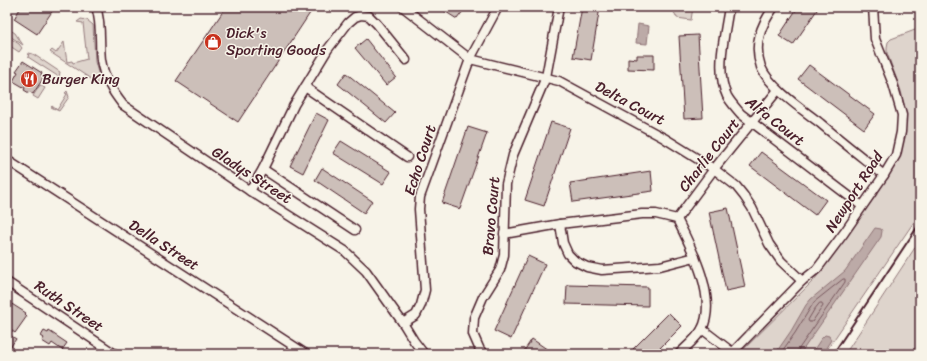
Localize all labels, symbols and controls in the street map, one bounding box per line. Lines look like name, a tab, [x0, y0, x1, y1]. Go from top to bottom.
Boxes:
place label: Dick's Sporting Goods	[226, 20, 326, 63]
shop icon: Dick's Sporting Goods	[203, 32, 223, 52]
place label: Burger King	[42, 66, 120, 92]
restaurant icon: Burger King	[19, 69, 39, 89]
street label: Delta Court	[590, 74, 670, 133]
street label: Alfa Court	[739, 89, 811, 153]
street label: Charlie Court	[672, 112, 747, 198]
street label: Echo Court	[396, 121, 444, 199]
street label: Gladys Street	[206, 139, 298, 211]
street label: Newport Road	[818, 145, 891, 238]
street label: Bravo Court	[475, 175, 507, 257]
street label: Della Street	[123, 212, 205, 278]
street label: Ruth Street	[29, 273, 109, 339]

